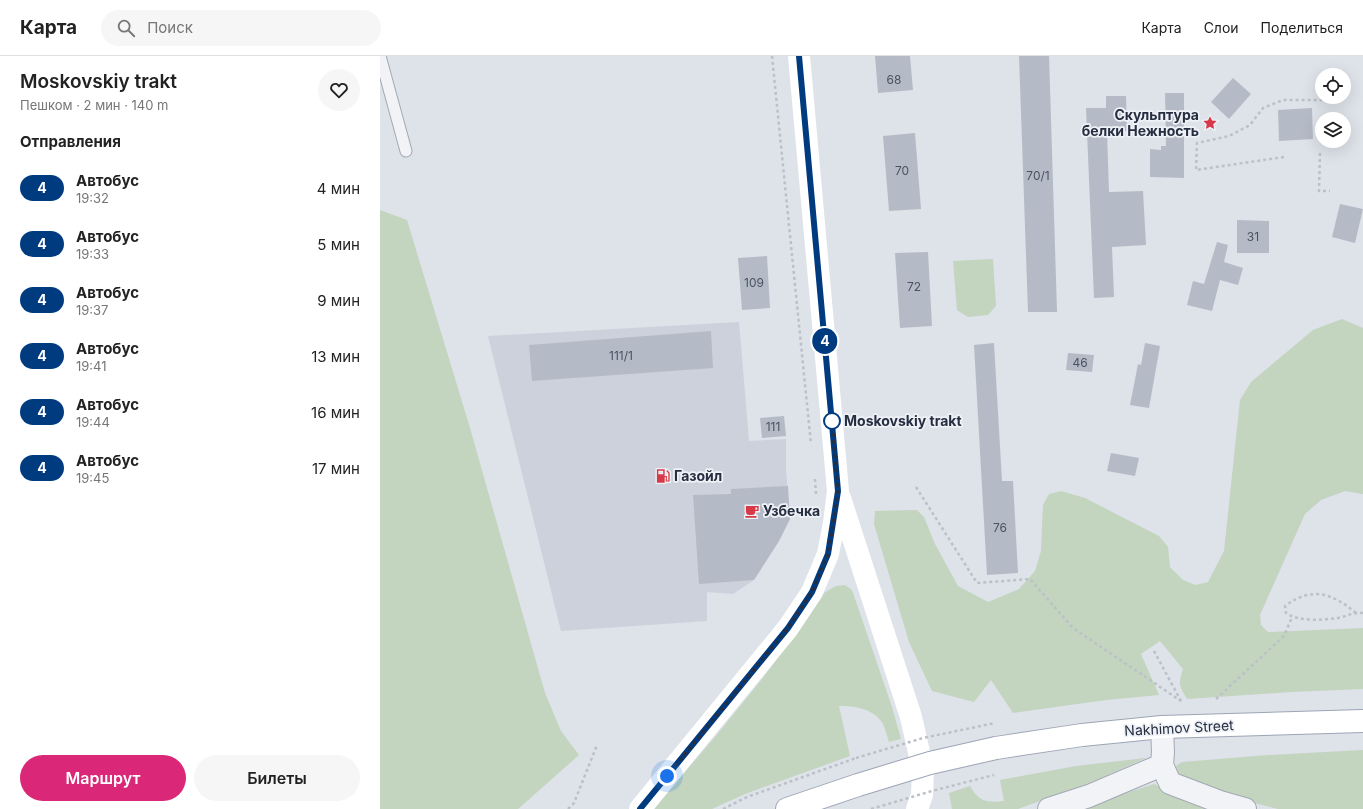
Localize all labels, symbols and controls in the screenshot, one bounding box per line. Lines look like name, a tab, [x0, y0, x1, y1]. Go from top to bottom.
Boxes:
search box	[101, 10, 381, 46]
text: Карта	[20, 16, 77, 39]
icon: search	[115, 17, 137, 39]
text: Поиск	[147, 18, 193, 37]
text: Карта	[1141, 19, 1182, 36]
text: Слои	[1204, 19, 1239, 36]
text: Поделиться	[1261, 19, 1343, 36]
map controls	[1315, 68, 1351, 148]
button: locate	[1315, 68, 1351, 104]
button: heart	[318, 69, 360, 111]
text: Moskovskiy trakt	[20, 70, 177, 93]
house number: 68	[887, 72, 901, 87]
text: Пешком · 2 мин · 140 m	[20, 97, 169, 113]
place label: Скульптура белки Нежность	[1082, 106, 1199, 139]
button: layers	[1315, 112, 1351, 148]
place icon: Скульптура белки Нежность	[1202, 115, 1218, 131]
text: Отправления	[20, 132, 121, 151]
house number: 70	[895, 163, 909, 178]
house number: 70/1	[1026, 168, 1050, 183]
text: Автобус	[76, 171, 139, 190]
text: 4	[37, 179, 47, 196]
text: 4 мин	[317, 179, 360, 198]
text: 19:32	[76, 190, 109, 206]
text: Автобус	[76, 227, 139, 246]
house number: 31	[1247, 229, 1259, 244]
text: 4	[37, 235, 47, 252]
text: 5 мин	[317, 235, 360, 254]
text: 19:33	[76, 246, 109, 262]
house number: 109	[744, 275, 764, 290]
house number: 72	[907, 279, 921, 294]
text: Автобус	[76, 283, 139, 302]
text: 4	[37, 291, 47, 308]
text: 9 мин	[317, 291, 360, 310]
text: 19:37	[76, 302, 108, 318]
line badge: 4	[812, 328, 838, 354]
text: 4	[820, 332, 830, 349]
text: Автобус	[76, 339, 139, 358]
text: 4	[37, 347, 47, 364]
text: 13 мин	[311, 347, 360, 366]
house number: 111/1	[609, 348, 633, 363]
house number: 46	[1072, 355, 1088, 370]
text: 19:41	[76, 358, 107, 374]
text: Автобус	[76, 395, 139, 414]
text: 4	[37, 403, 47, 420]
text: 16 мин	[311, 403, 360, 422]
marker: Moskovskiy trakt	[823, 412, 841, 430]
place label: Moskovskiy trakt	[844, 412, 962, 429]
text: 19:44	[76, 414, 110, 430]
house number: 111	[766, 419, 780, 434]
text: Автобус	[76, 451, 139, 470]
text: 4	[37, 459, 47, 476]
text: 17 мин	[312, 459, 360, 478]
place label: Газойл	[674, 467, 722, 484]
fuel station icon: Газойл	[655, 468, 671, 484]
text: 19:45	[76, 470, 109, 486]
place label: Узбечка	[763, 502, 820, 519]
cafe icon: Узбечка	[744, 503, 760, 519]
house number: 76	[993, 520, 1007, 535]
street label: Nakhimov Street	[1124, 716, 1234, 739]
button: Маршрут	[20, 755, 186, 801]
button: Билеты	[194, 755, 360, 801]
your location	[657, 766, 677, 786]

